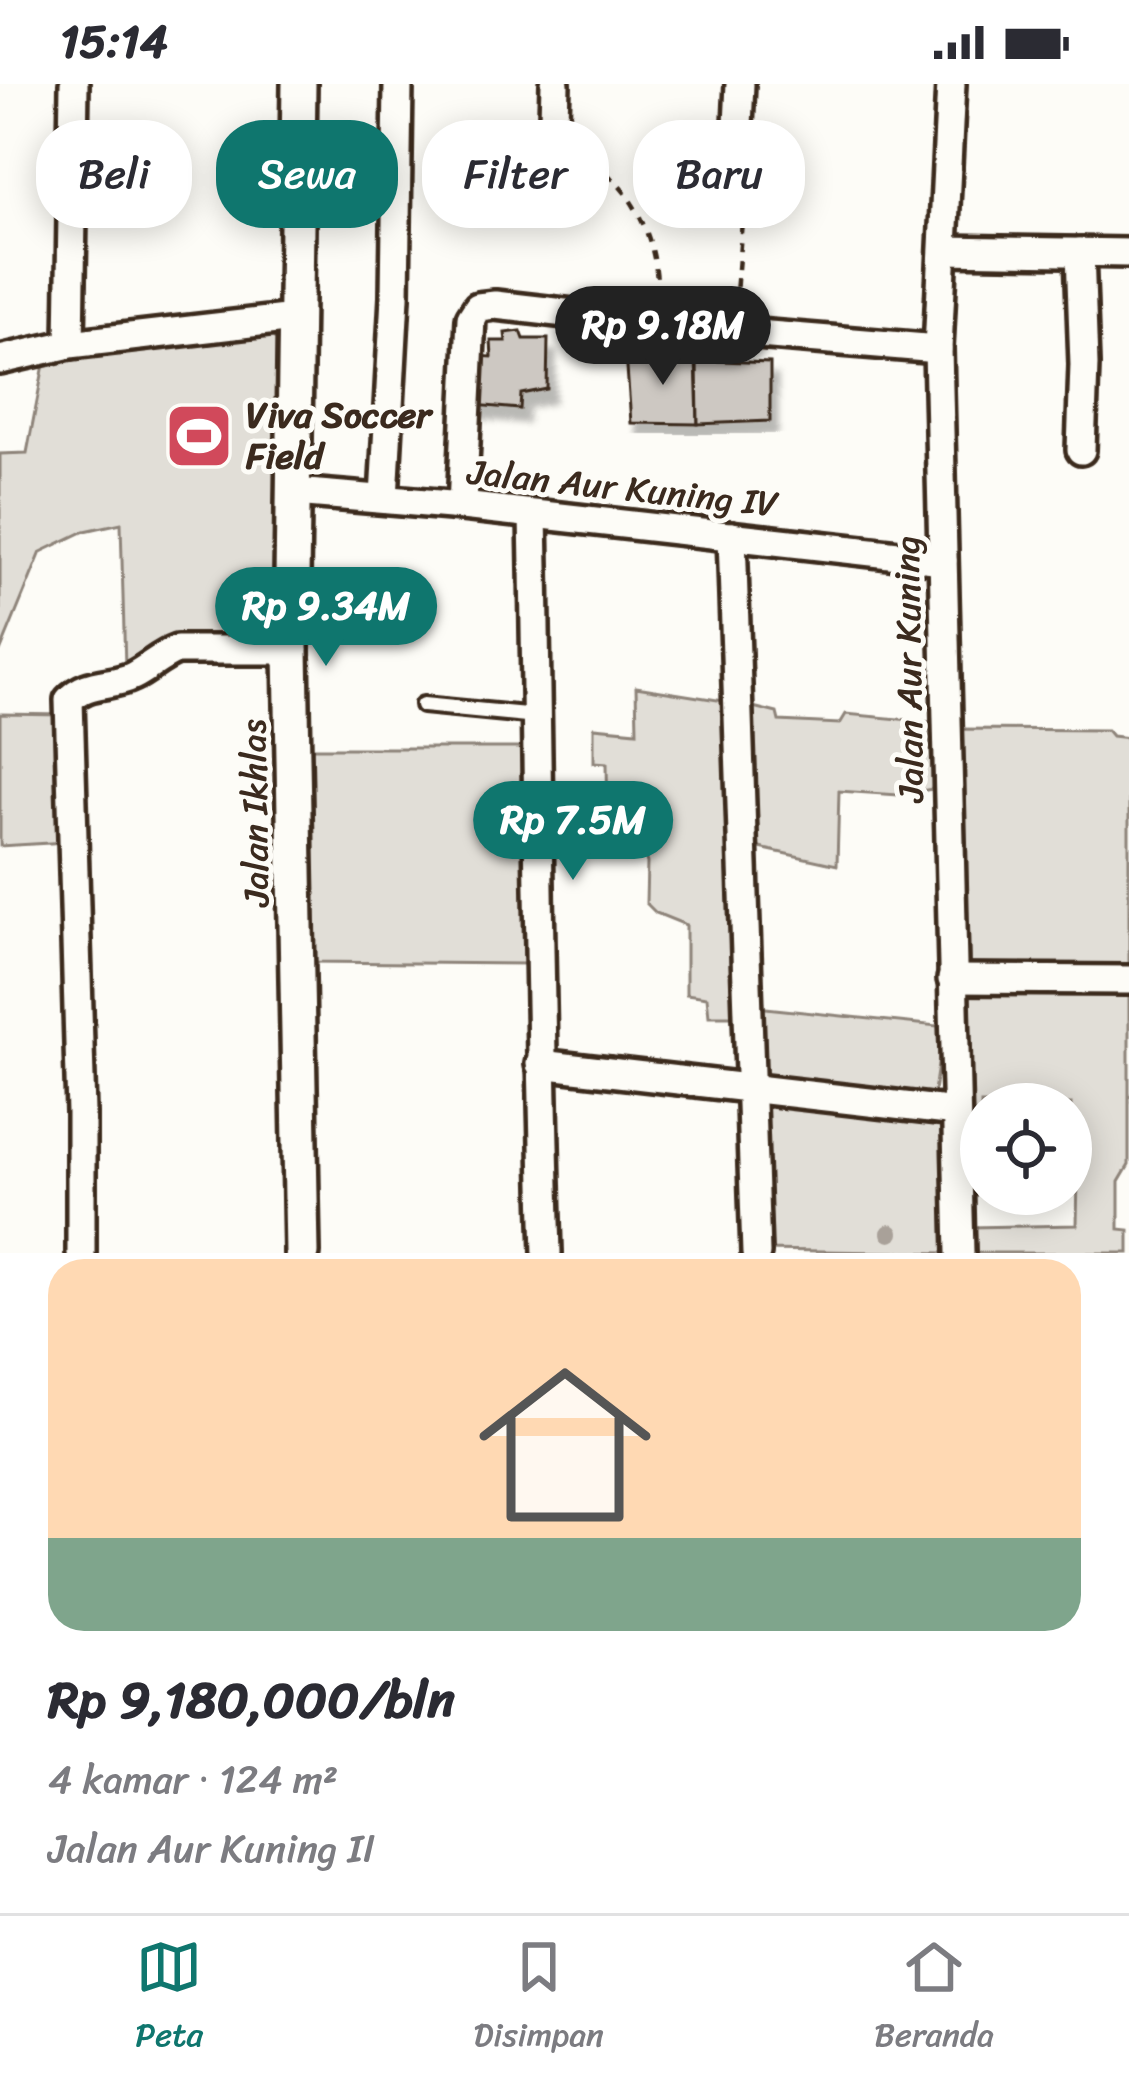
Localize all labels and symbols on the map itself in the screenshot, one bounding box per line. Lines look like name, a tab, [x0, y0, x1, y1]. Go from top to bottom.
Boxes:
pin: Rp 9.18M	[539, 286, 787, 388]
place label: Viva Soccer Field	[245, 383, 434, 488]
sports icon: Viva Soccer Field	[164, 401, 234, 471]
street label: Jalan Aur Kuning IV	[462, 440, 782, 536]
street label: Jalan Aur Kuning	[875, 535, 943, 805]
pin: Rp 9.34M	[202, 567, 450, 669]
street label: Jalan Ikhlas	[221, 719, 289, 909]
pin: Rp 7.5M	[462, 781, 684, 883]

